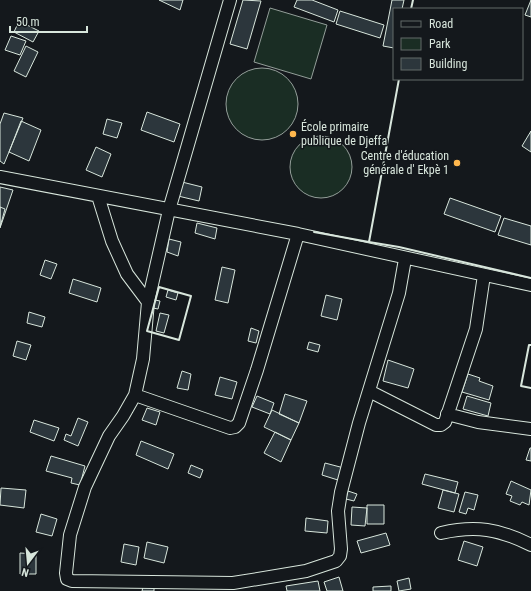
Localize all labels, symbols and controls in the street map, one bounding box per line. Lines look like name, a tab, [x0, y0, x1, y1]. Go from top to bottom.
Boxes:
scale bar	[10, 8, 87, 34]
legend	[393, 8, 523, 80]
text: 50 m	[16, 15, 40, 29]
text: Road	[429, 17, 453, 31]
text: Park	[429, 37, 451, 51]
text: Building	[429, 57, 467, 71]
place label: École primaire publique de Djeffa	[301, 119, 387, 148]
marker: École primaire publique de Djeffa	[288, 129, 298, 139]
place label: Centre d'éducation générale d' Ekpè 1	[361, 149, 449, 177]
marker: Centre d'éducation générale d' Ekpè 1	[452, 158, 462, 168]
north arrow	[8, 543, 48, 583]
text: N	[20, 565, 30, 579]

